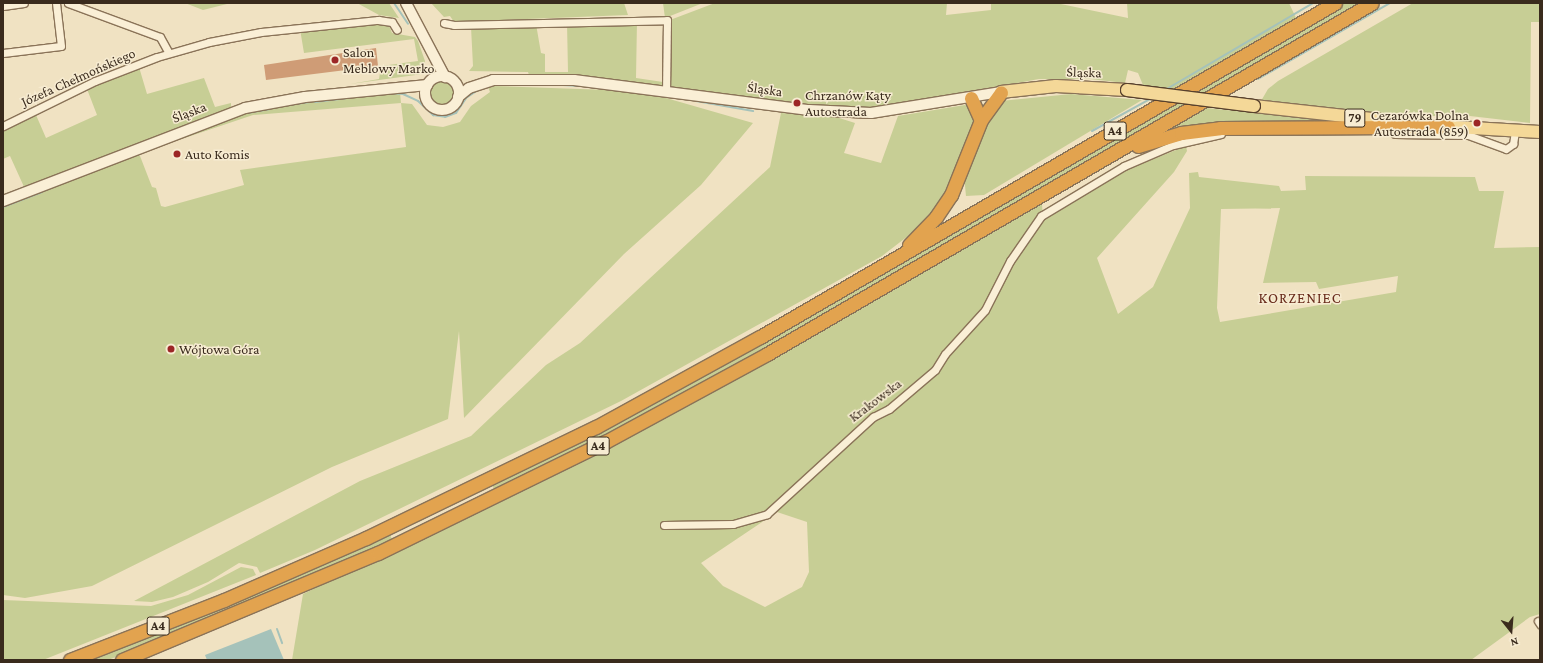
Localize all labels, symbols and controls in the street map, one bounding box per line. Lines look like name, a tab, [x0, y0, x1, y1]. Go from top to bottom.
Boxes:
street label: Józefa Chełmońskiego	[18, 44, 138, 110]
place label: Salon Meblowy Marko	[343, 44, 435, 76]
marker: Salon Meblowy Marko	[330, 55, 340, 65]
street label: Śląska	[1066, 63, 1102, 81]
street label: Śląska	[746, 78, 784, 100]
place label: Chrzanów Kąty Autostrada	[805, 87, 891, 120]
street label: Śląska	[170, 98, 208, 126]
marker: Chrzanów Kąty Autostrada	[792, 98, 802, 108]
road number: 79	[1344, 107, 1366, 129]
place label: Cezarówka Dolna Autostrada (859)	[1371, 107, 1469, 140]
marker: Cezarówka Dolna Autostrada (859)	[1472, 118, 1482, 128]
road number: A4	[1103, 120, 1127, 142]
place label: Auto Komis	[185, 146, 250, 162]
marker: Auto Komis	[172, 149, 182, 159]
district label: KORZENIEC	[1258, 290, 1342, 308]
place label: Wójtowa Góra	[179, 341, 259, 357]
marker: Wójtowa Góra	[166, 344, 176, 354]
street label: Krakowska	[845, 375, 905, 425]
road number: A4	[586, 435, 610, 457]
north arrow	[1491, 611, 1531, 651]
road number: A4	[146, 615, 170, 637]
text: N	[1509, 636, 1520, 649]

